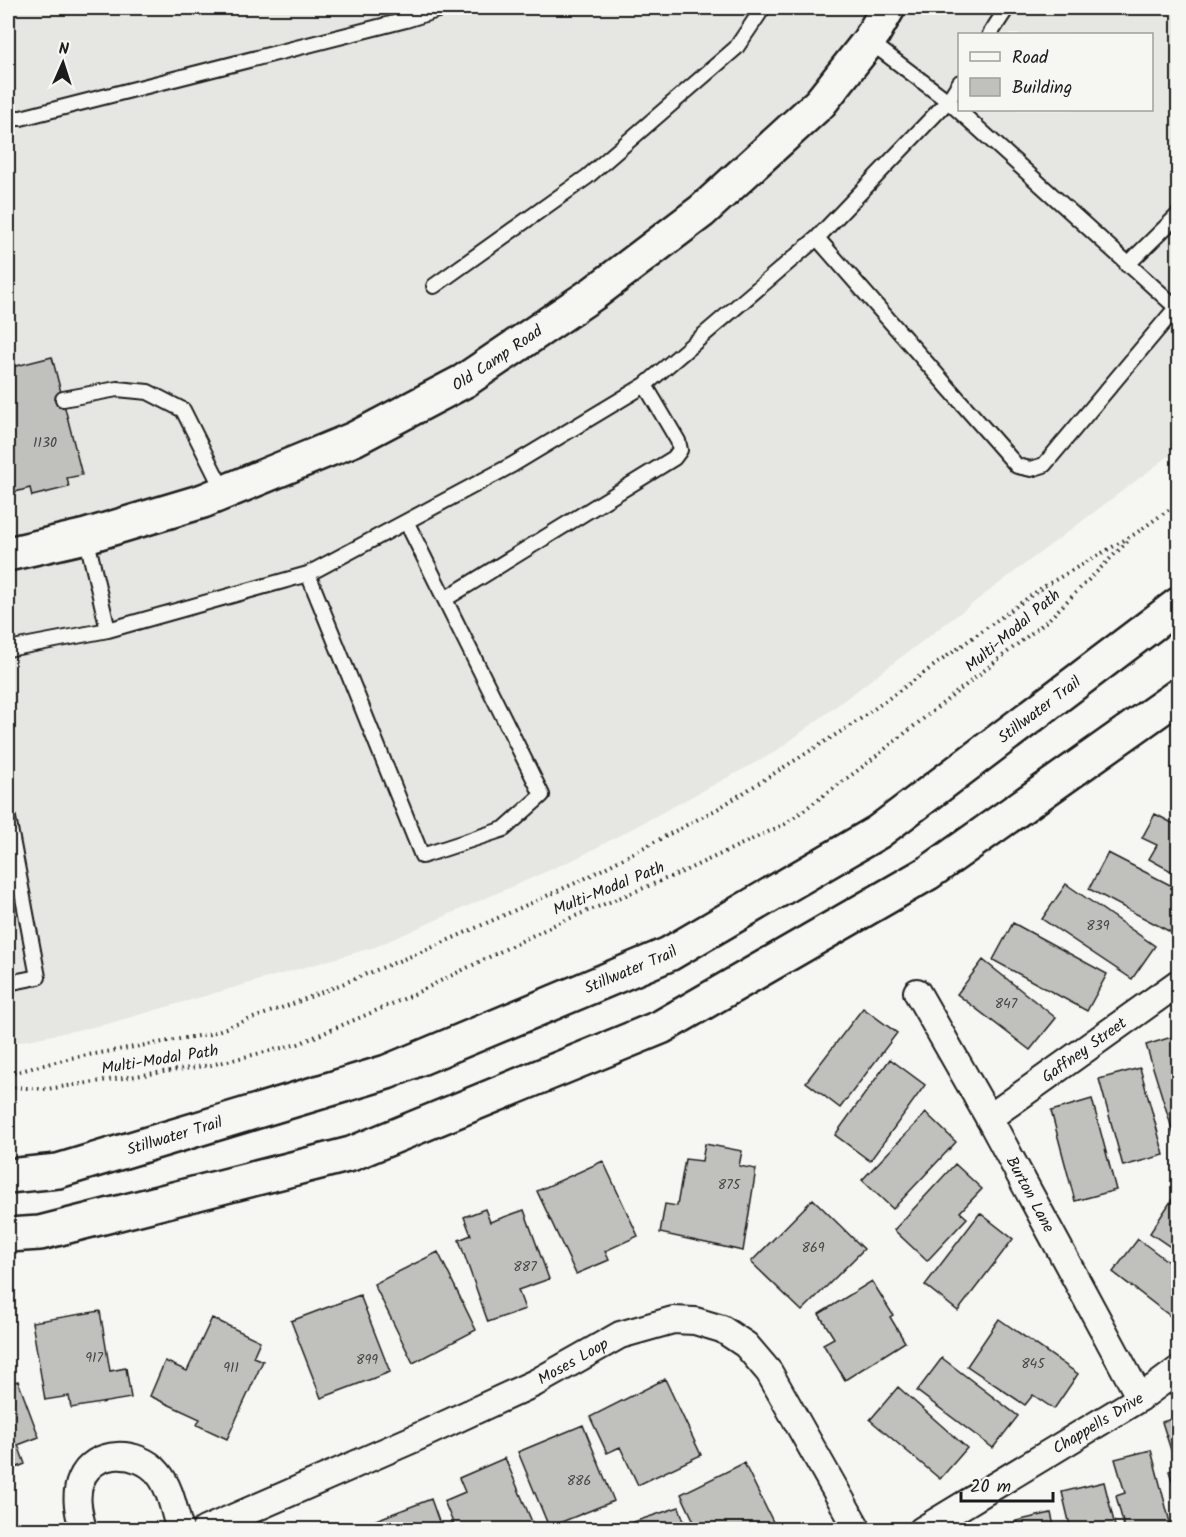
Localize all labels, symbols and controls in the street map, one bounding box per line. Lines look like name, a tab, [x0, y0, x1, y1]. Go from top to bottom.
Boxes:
north arrow	[33, 33, 93, 93]
legend	[958, 33, 1153, 111]
text: N	[58, 37, 69, 62]
text: Road	[1012, 44, 1049, 73]
text: Building	[1012, 74, 1072, 103]
street label: Old Camp Road	[448, 318, 548, 398]
house number: 1130	[33, 432, 57, 454]
street label: Multi-Modal Path	[960, 583, 1066, 679]
street label: Stillwater Trail	[992, 670, 1087, 750]
street label: Multi-Modal Path	[549, 855, 669, 923]
house number: 839	[1086, 915, 1110, 937]
street label: Stillwater Trail	[580, 939, 682, 1001]
house number: 847	[995, 993, 1018, 1015]
street label: Gaffney Street	[1036, 1010, 1133, 1089]
street label: Multi-Modal Path	[100, 1038, 220, 1082]
street label: Stillwater Trail	[124, 1110, 226, 1162]
street label: Burton Lane	[999, 1152, 1061, 1237]
house number: 875	[718, 1174, 742, 1196]
house number: 869	[801, 1237, 825, 1259]
house number: 887	[513, 1256, 537, 1278]
street label: Moses Loop	[533, 1331, 614, 1392]
house number: 917	[85, 1347, 103, 1369]
house number: 899	[356, 1349, 378, 1371]
house number: 845	[1021, 1353, 1046, 1375]
house number: 911	[223, 1357, 239, 1379]
street label: Chappells Drive	[1048, 1386, 1149, 1461]
scale bar	[961, 1465, 1052, 1503]
house number: 886	[567, 1470, 591, 1492]
text: 20 m	[970, 1473, 1011, 1502]

